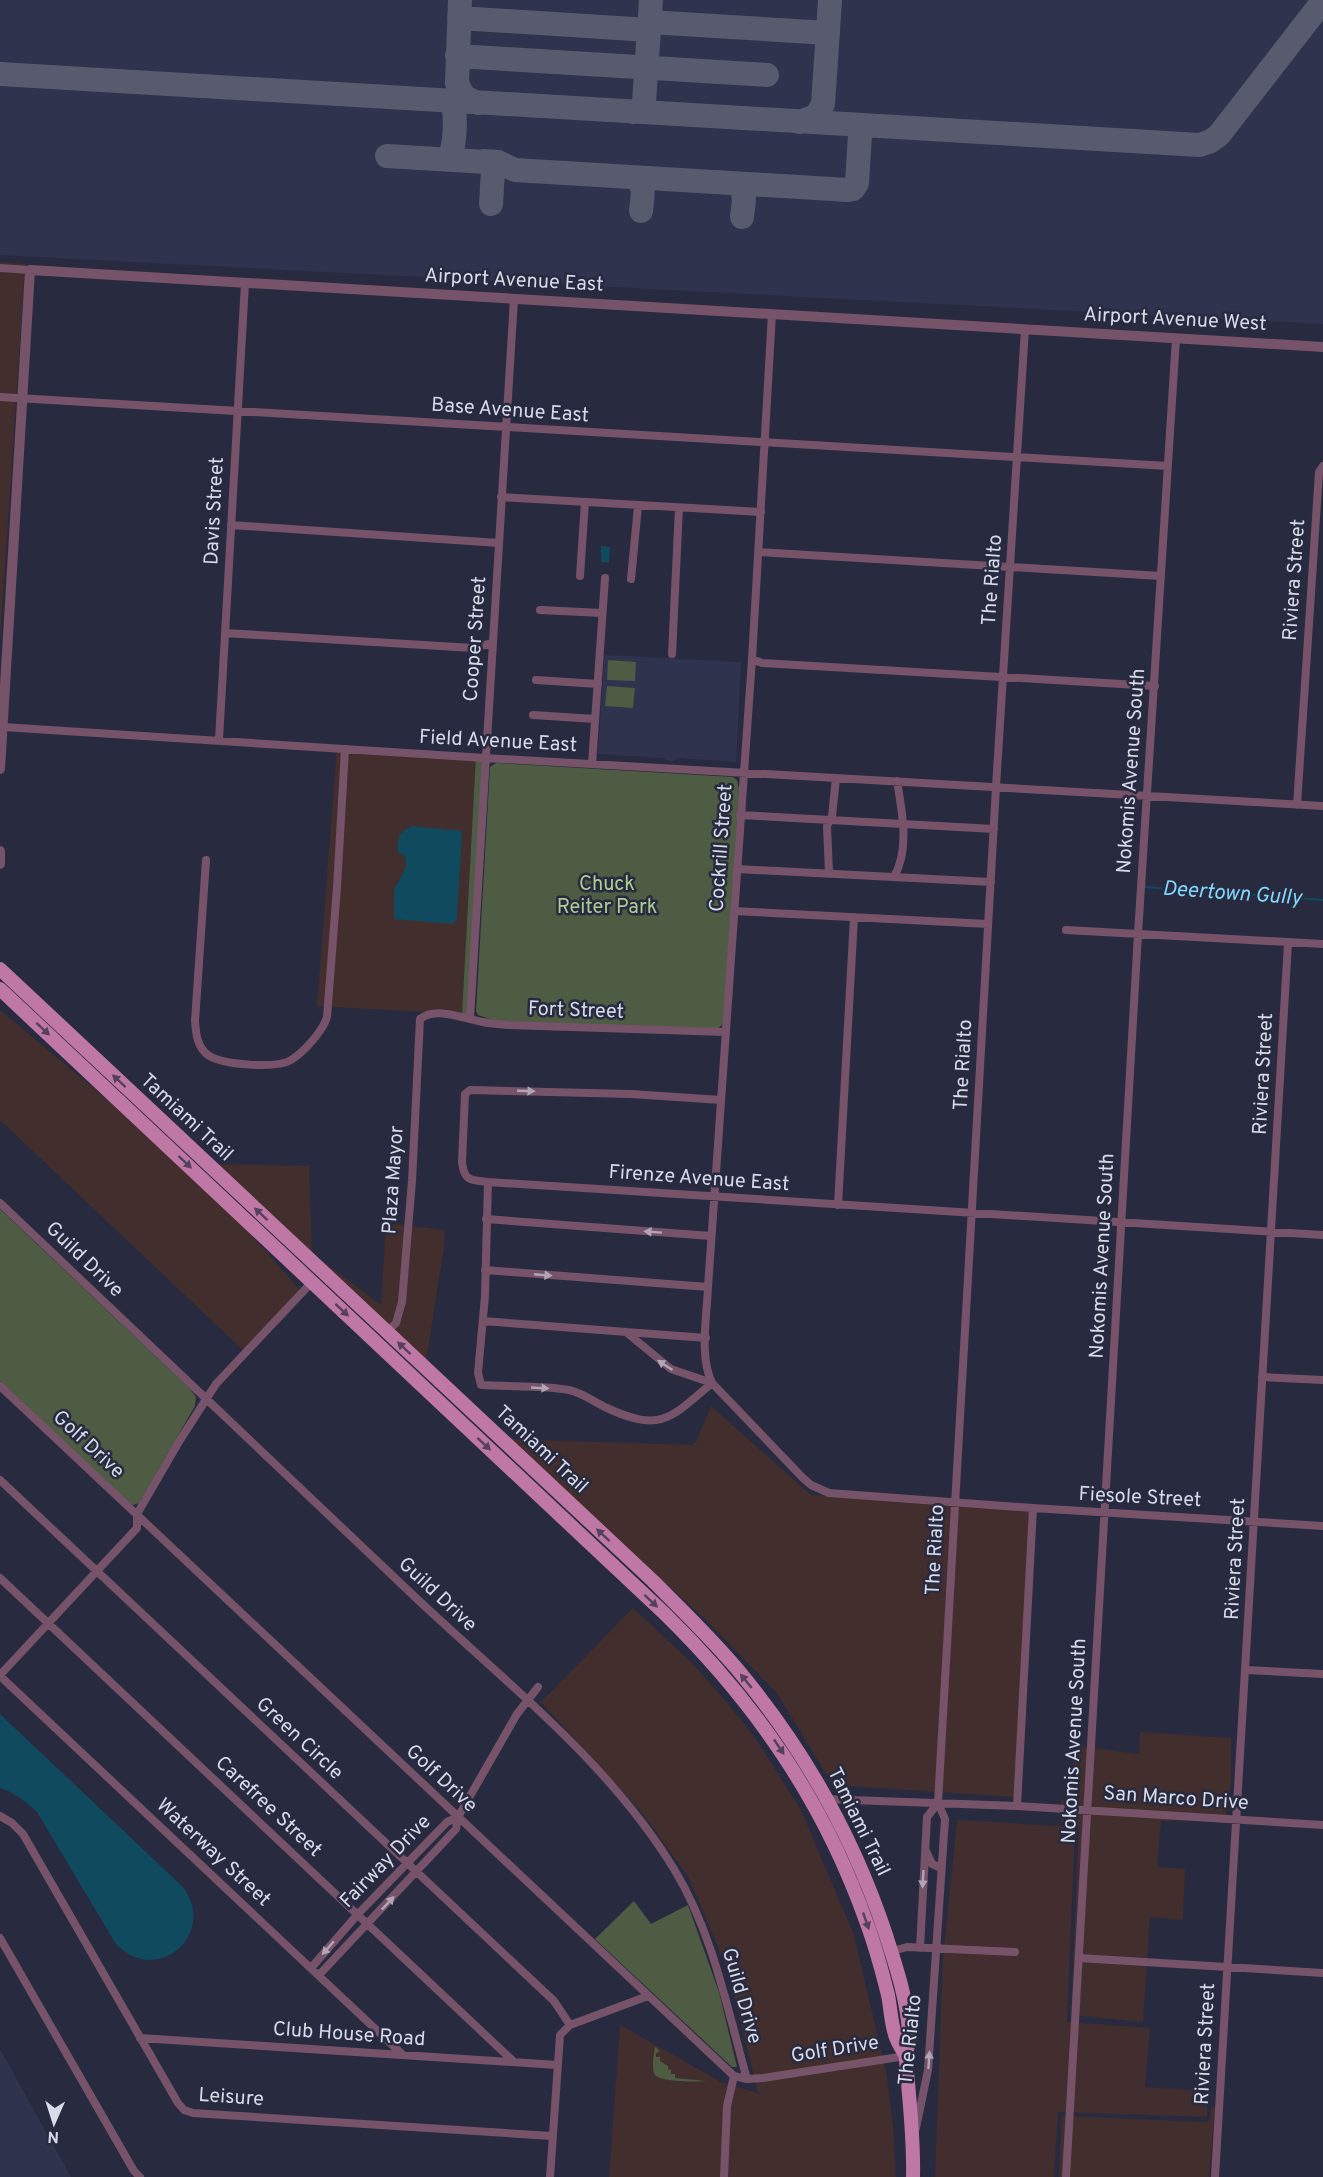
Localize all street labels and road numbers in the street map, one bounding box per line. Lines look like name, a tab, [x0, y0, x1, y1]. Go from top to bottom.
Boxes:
street label: Airport Avenue East	[424, 263, 604, 299]
street label: Airport Avenue West	[1083, 302, 1267, 338]
street label: Base Avenue East	[430, 393, 590, 429]
street label: Davis Street	[199, 456, 231, 566]
street label: Riviera Street	[1278, 518, 1312, 642]
street label: The Rialto	[977, 534, 1009, 626]
street label: Cooper Street	[459, 575, 493, 703]
street label: Nokomis Avenue South	[1112, 667, 1152, 875]
street label: Field Avenue East	[418, 725, 578, 759]
street label: Cockrill Street	[705, 783, 739, 913]
street label: Fort Street	[528, 996, 624, 1026]
street label: Riviera Street	[1248, 1012, 1280, 1136]
street label: The Rialto	[949, 1019, 979, 1111]
street label: Tamiami Trail	[134, 1068, 238, 1168]
street label: Plaza Mayor	[377, 1125, 411, 1235]
street label: Nokomis Avenue South	[1085, 1153, 1121, 1359]
street label: Firenze Avenue East	[608, 1160, 790, 1198]
street label: Guild Drive	[39, 1216, 129, 1304]
street label: Tamiami Trail	[489, 1400, 593, 1500]
street label: Golf Drive	[47, 1405, 129, 1485]
street label: Fiesole Street	[1078, 1482, 1202, 1514]
street label: Riviera Street	[1220, 1497, 1252, 1621]
street label: The Rialto	[921, 1504, 951, 1596]
street label: Guild Drive	[392, 1552, 482, 1638]
street label: Nokomis Avenue South	[1057, 1638, 1093, 1844]
street label: Green Circle	[250, 1692, 348, 1786]
street label: Golf Drive	[400, 1739, 482, 1819]
street label: Carefree Street	[209, 1751, 327, 1863]
street label: Tamiami Trail	[820, 1763, 896, 1881]
street label: San Marco Drive	[1102, 1781, 1250, 1817]
street label: Waterway Street	[150, 1793, 276, 1913]
street label: Fairway Drive	[335, 1810, 437, 1914]
street label: Guild Drive	[715, 1945, 767, 2047]
street label: Riviera Street	[1190, 1982, 1222, 2106]
street label: The Rialto	[893, 1993, 929, 2087]
street label: Club House Road	[272, 2017, 426, 2053]
street label: Golf Drive	[789, 2030, 881, 2070]
street label: Leisure	[197, 2083, 265, 2113]

